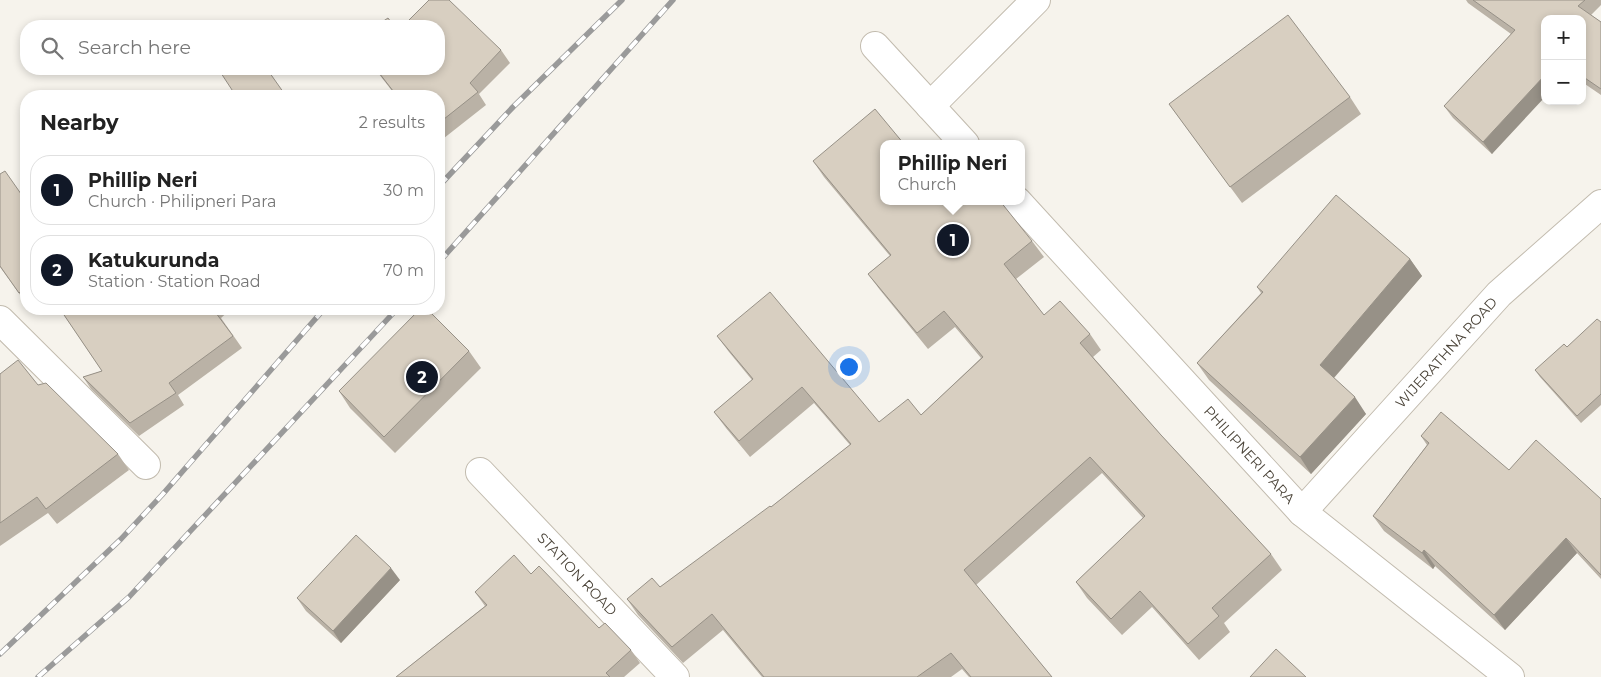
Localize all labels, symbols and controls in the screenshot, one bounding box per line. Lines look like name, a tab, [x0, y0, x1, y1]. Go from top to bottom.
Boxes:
map controls	[1541, 15, 1586, 105]
button: +	[1541, 15, 1586, 60]
search box	[20, 20, 445, 75]
icon: search	[38, 34, 66, 62]
text: Search here	[78, 36, 191, 59]
button: −	[1541, 60, 1586, 105]
text: Nearby	[40, 110, 119, 135]
text: 2 results	[359, 113, 425, 132]
popup	[880, 140, 1025, 205]
text: Phillip Neri	[898, 152, 1007, 175]
text: Phillip Neri	[88, 169, 198, 192]
text: Church	[898, 175, 957, 194]
text: 1	[54, 181, 60, 200]
text: 30 m	[383, 181, 424, 200]
text: Church · Philipneri Para	[88, 192, 276, 211]
pin: 1	[937, 221, 969, 259]
text: Katukurunda	[88, 249, 219, 272]
text: 2	[52, 261, 62, 280]
text: 70 m	[383, 261, 424, 280]
text: Station · Station Road	[88, 272, 261, 291]
street label: WIJERATHNA ROAD	[1391, 293, 1501, 412]
your location	[836, 354, 862, 380]
pin: 2	[406, 358, 438, 396]
street label: PHILIPNERI PARA	[1200, 402, 1299, 508]
street label: STATION ROAD	[533, 529, 621, 620]

